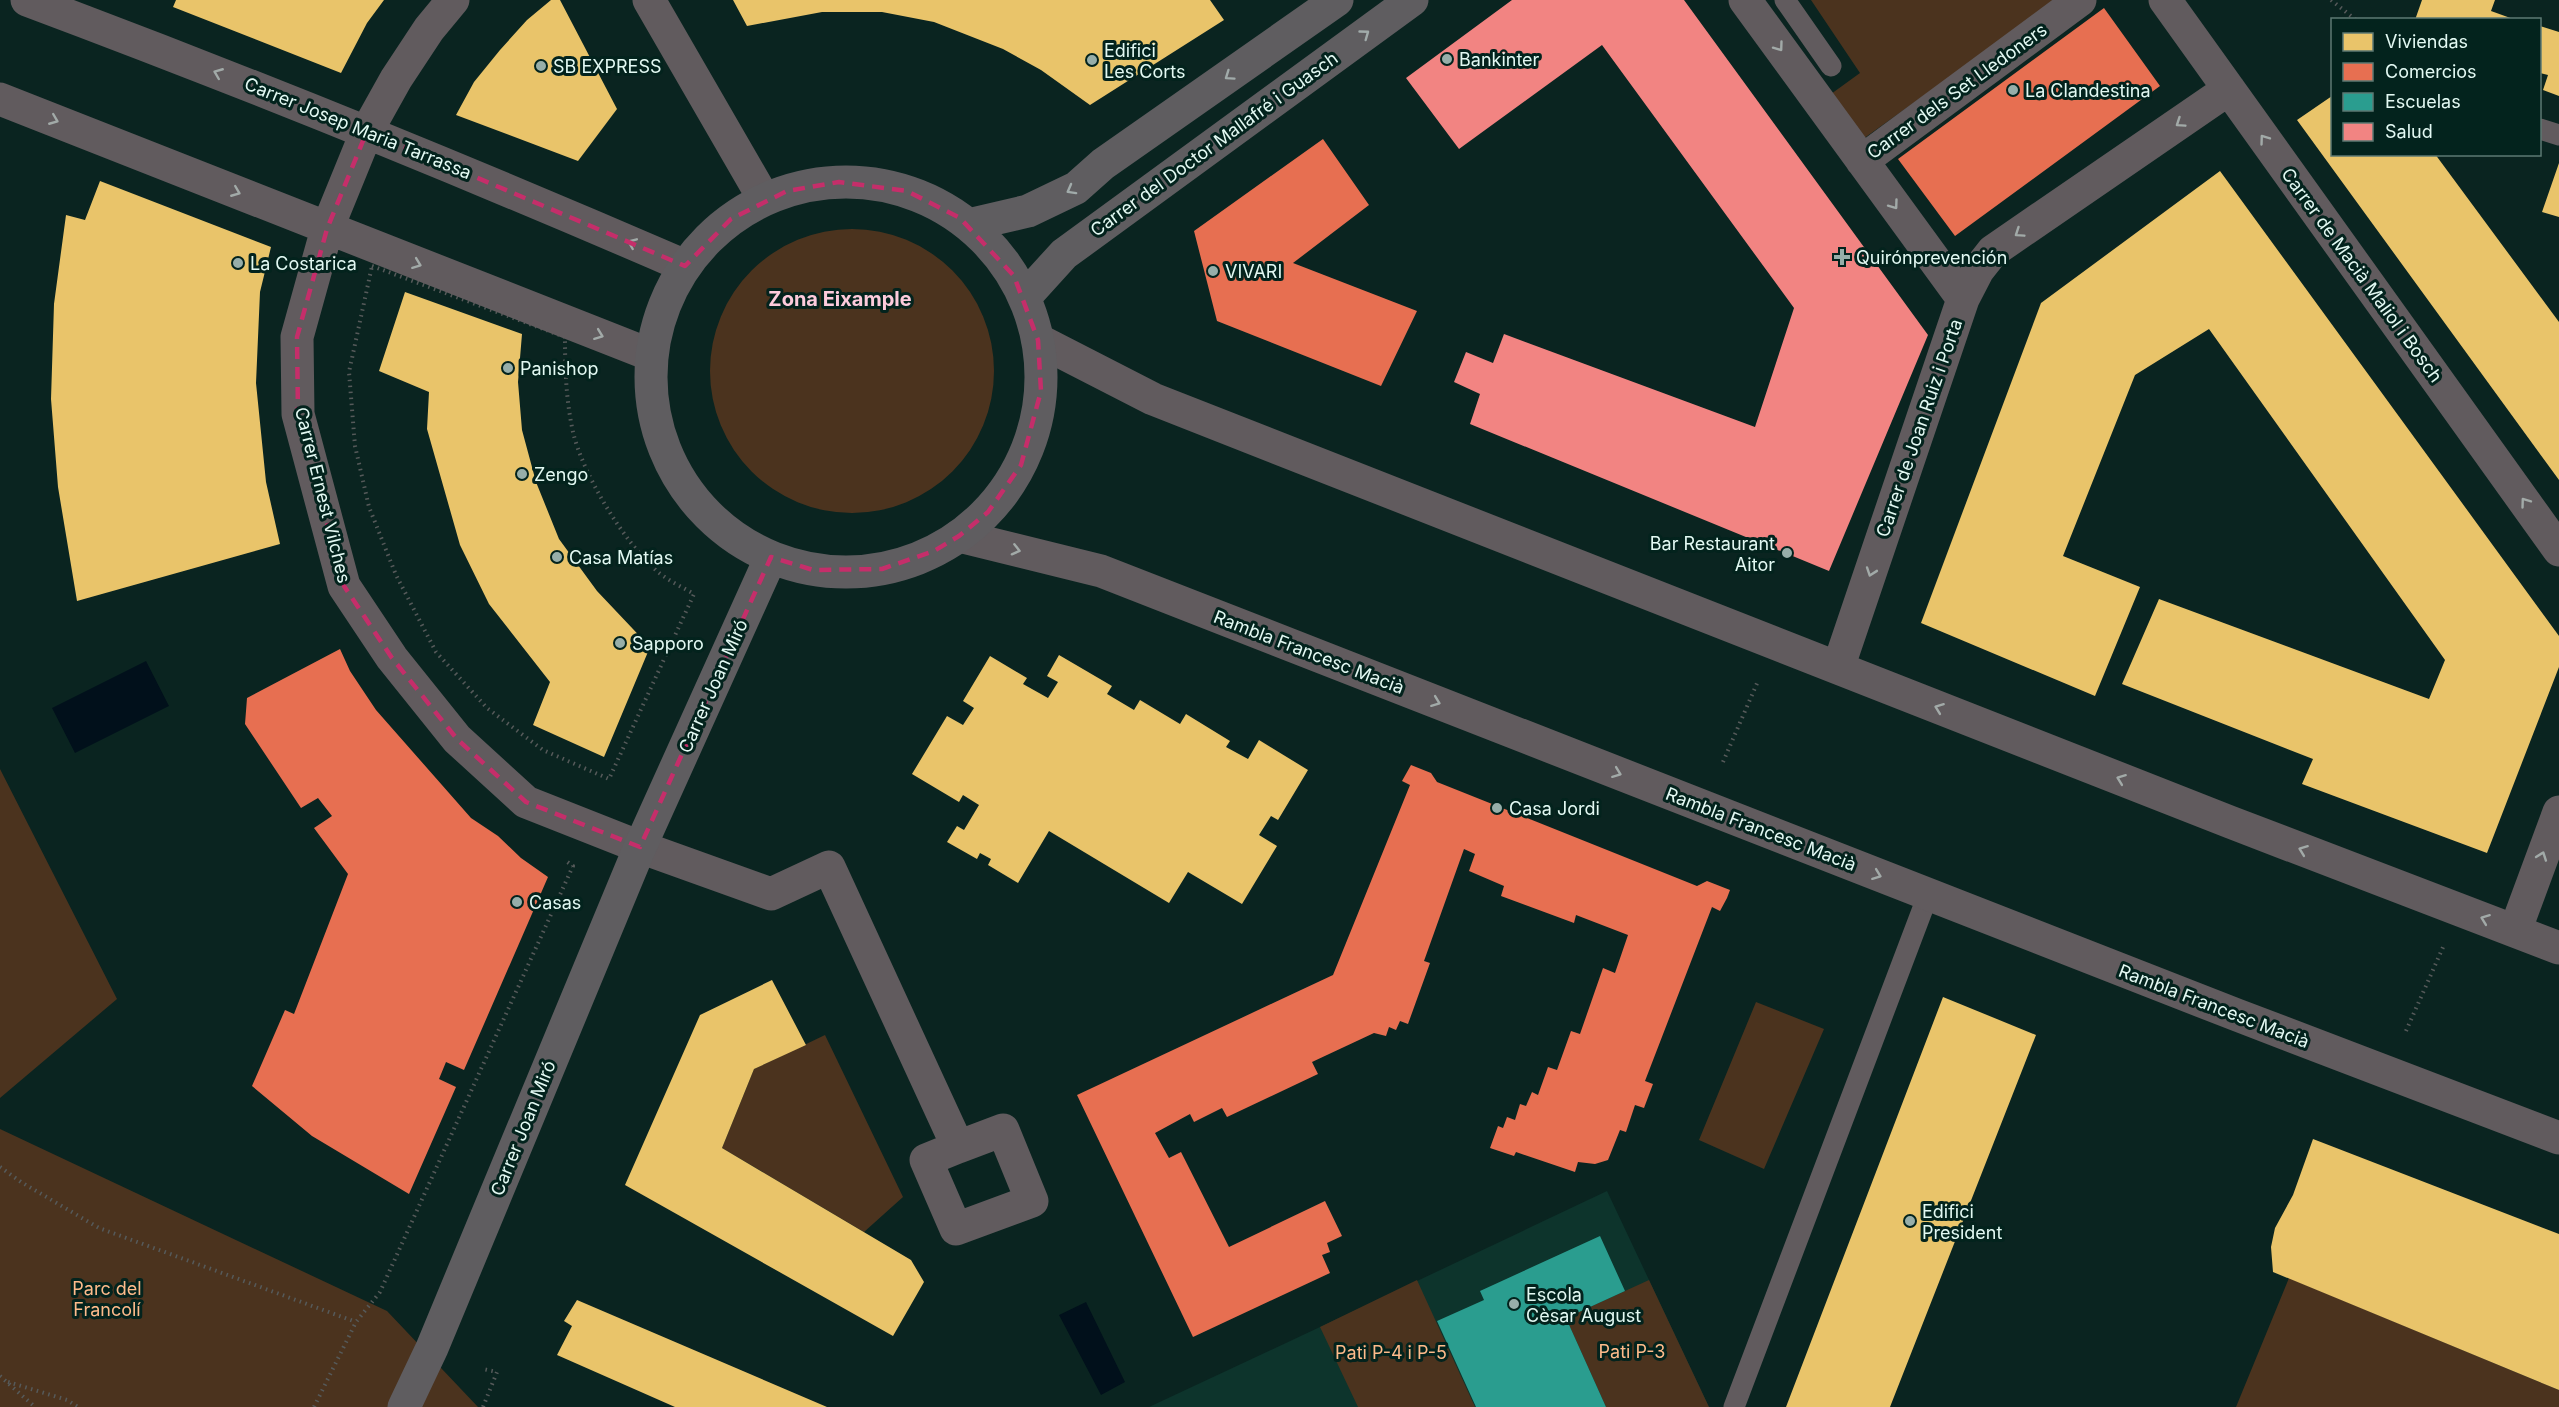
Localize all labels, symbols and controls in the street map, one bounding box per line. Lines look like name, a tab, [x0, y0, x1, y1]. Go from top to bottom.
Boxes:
legend	[2331, 18, 2541, 156]
street label: Carrer dels Set Lledoners	[1863, 19, 2051, 163]
one-way arrow	[1359, 30, 1370, 41]
text: Viviendas	[2385, 31, 2468, 52]
place label: Edifici Les Corts	[1104, 40, 1185, 82]
one-way arrow	[1772, 41, 1783, 52]
street label: Carrer del Doctor Mallafré i Guasch	[1086, 47, 1342, 241]
place label: Bankinter	[1459, 49, 1540, 70]
marker: Bankinter	[1440, 52, 1454, 66]
marker: Edifici Les Corts	[1085, 53, 1099, 67]
place label: SB EXPRESS	[553, 56, 661, 77]
marker: SB EXPRESS	[534, 59, 548, 73]
text: Comercios	[2385, 61, 2477, 82]
one-way arrow	[214, 68, 225, 80]
one-way arrow	[1224, 69, 1235, 80]
street label: Carrer Josep Maria Tarrassa	[242, 73, 474, 183]
place label: La Clandestina	[2025, 80, 2151, 101]
marker: La Clandestina	[2006, 83, 2020, 97]
text: Escuelas	[2385, 91, 2461, 112]
one-way arrow	[49, 113, 59, 126]
one-way arrow	[2176, 115, 2187, 126]
text: Salud	[2385, 121, 2433, 142]
one-way arrow	[2260, 135, 2271, 146]
street label: Carrer de Macià Maliol i Bosch	[2277, 164, 2447, 386]
one-way arrow	[1067, 183, 1077, 194]
one-way arrow	[230, 185, 241, 197]
one-way arrow	[1887, 198, 1898, 209]
one-way arrow	[2015, 226, 2026, 237]
one-way arrow	[627, 238, 638, 250]
place label: Quirónprevención	[1856, 247, 2007, 268]
marker: Quirónprevención	[1833, 248, 1851, 266]
place label: La Costarica	[250, 253, 357, 274]
marker: La Costarica	[231, 256, 245, 270]
one-way arrow	[411, 257, 422, 269]
place label: VIVARI	[1225, 261, 1282, 282]
marker: VIVARI	[1206, 264, 1220, 278]
district label: Zona Eixample	[768, 287, 912, 311]
street label: Carrer de Joan Ruiz i Porta	[1872, 316, 1966, 540]
one-way arrow	[593, 328, 604, 340]
place label: Panishop	[520, 358, 599, 379]
marker: Panishop	[501, 361, 515, 375]
street label: Carrer Ernest Vilches	[291, 405, 355, 585]
place label: Zengo	[534, 464, 588, 485]
marker: Zengo	[515, 467, 529, 481]
one-way arrow	[2521, 498, 2532, 509]
place label: Bar Restaurant Aitor	[1650, 533, 1775, 575]
one-way arrow	[1011, 543, 1021, 556]
marker: Bar Restaurant Aitor	[1780, 546, 1794, 560]
place label: Casa Matías	[569, 547, 673, 568]
marker: Casa Matías	[550, 550, 564, 564]
one-way arrow	[1865, 566, 1878, 577]
street label: Rambla Francesc Macià	[1211, 606, 1407, 698]
street label: Carrer Joan Miró	[674, 616, 752, 756]
place label: Sapporo	[632, 633, 704, 654]
marker: Sapporo	[613, 636, 627, 650]
one-way arrow	[1430, 695, 1441, 707]
one-way arrow	[1935, 703, 1946, 715]
one-way arrow	[1611, 766, 1622, 778]
one-way arrow	[2116, 774, 2127, 786]
street label: Rambla Francesc Macià	[1663, 783, 1859, 875]
place label: Casa Jordi	[1509, 798, 1600, 819]
marker: Casa Jordi	[1490, 801, 1504, 815]
one-way arrow	[2298, 845, 2309, 857]
one-way arrow	[2535, 852, 2548, 862]
one-way arrow	[1871, 868, 1882, 880]
place label: Casas	[529, 892, 581, 913]
marker: Casas	[510, 895, 524, 909]
one-way arrow	[2480, 914, 2491, 927]
street label: Rambla Francesc Macià	[2116, 960, 2312, 1052]
street label: Carrer Joan Miró	[486, 1057, 560, 1199]
place label: Edifici President	[1922, 1201, 2002, 1243]
marker: Edifici President	[1903, 1214, 1917, 1228]
park label: Parc del Francolí	[72, 1278, 142, 1320]
place label: Escola Cèsar August	[1526, 1284, 1641, 1326]
marker: Escola Cèsar August	[1507, 1297, 1521, 1311]
park label: Pati P-3	[1599, 1341, 1665, 1362]
park label: Pati P-4 i P-5	[1335, 1342, 1447, 1363]

